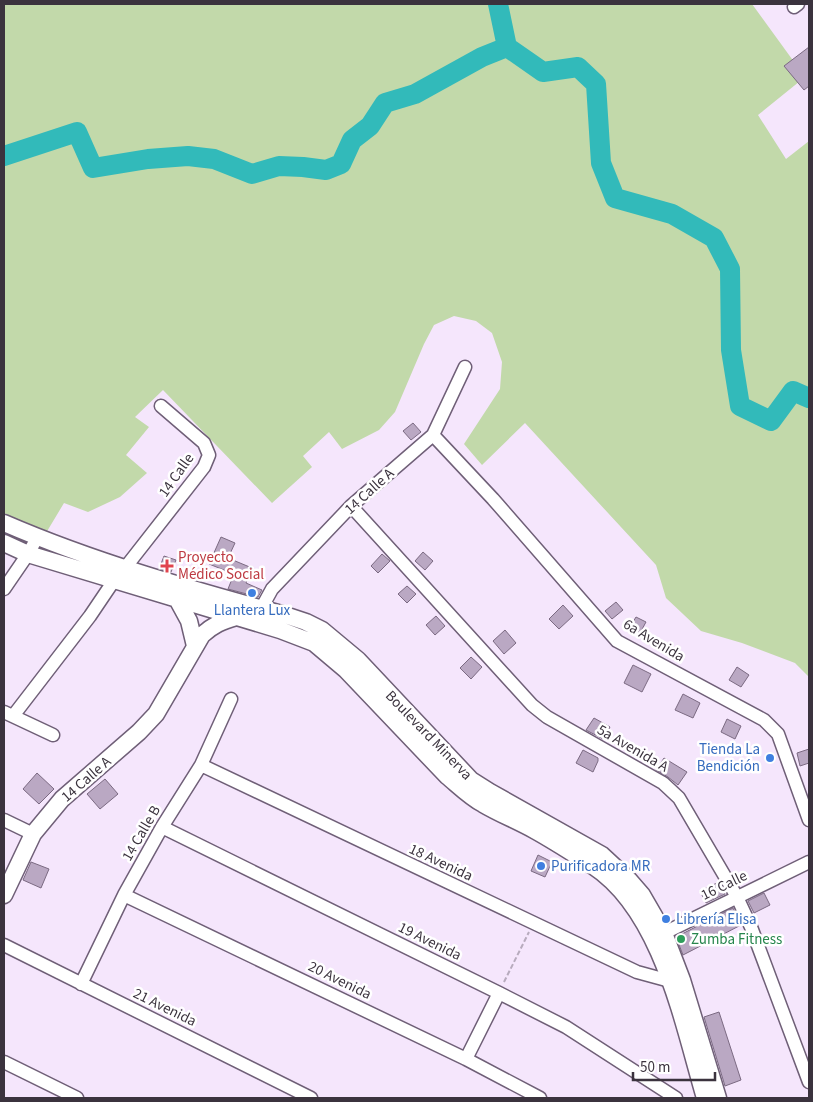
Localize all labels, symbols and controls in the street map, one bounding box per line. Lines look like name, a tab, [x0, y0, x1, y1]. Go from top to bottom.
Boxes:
street label: 14 Calle	[154, 449, 199, 501]
street label: 14 Calle A	[340, 463, 399, 519]
place label: Proyecto Médico Social	[178, 547, 264, 585]
marker: Proyecto Médico Social	[160, 559, 174, 573]
marker: Llantera Lux	[246, 587, 258, 599]
place label: Llantera Lux	[214, 600, 291, 621]
street label: 6a Avenida	[619, 614, 688, 667]
street label: Boulevard Minerva	[380, 686, 477, 785]
street label: 5a Avenida A	[593, 719, 673, 778]
place label: Tienda La Bendición	[697, 739, 760, 777]
street label: 14 Calle A	[57, 751, 117, 807]
marker: Tienda La Bendición	[764, 752, 776, 764]
street label: 14 Calle B	[117, 801, 166, 865]
street label: 18 Avenida	[405, 839, 476, 886]
place label: Purificadora MR	[551, 856, 651, 877]
marker: Purificadora MR	[535, 860, 547, 872]
street label: 16 Calle	[698, 865, 751, 906]
place label: Librería Elisa	[676, 909, 757, 930]
marker: Librería Elisa	[660, 913, 672, 925]
street label: 19 Avenida	[395, 917, 465, 966]
place label: Zumba Fitness	[691, 929, 782, 950]
marker: Zumba Fitness	[675, 933, 687, 945]
street label: 20 Avenida	[305, 956, 375, 1005]
street label: 21 Avenida	[130, 983, 200, 1032]
scale bar	[633, 1050, 716, 1082]
text: 50 m	[640, 1057, 670, 1078]

